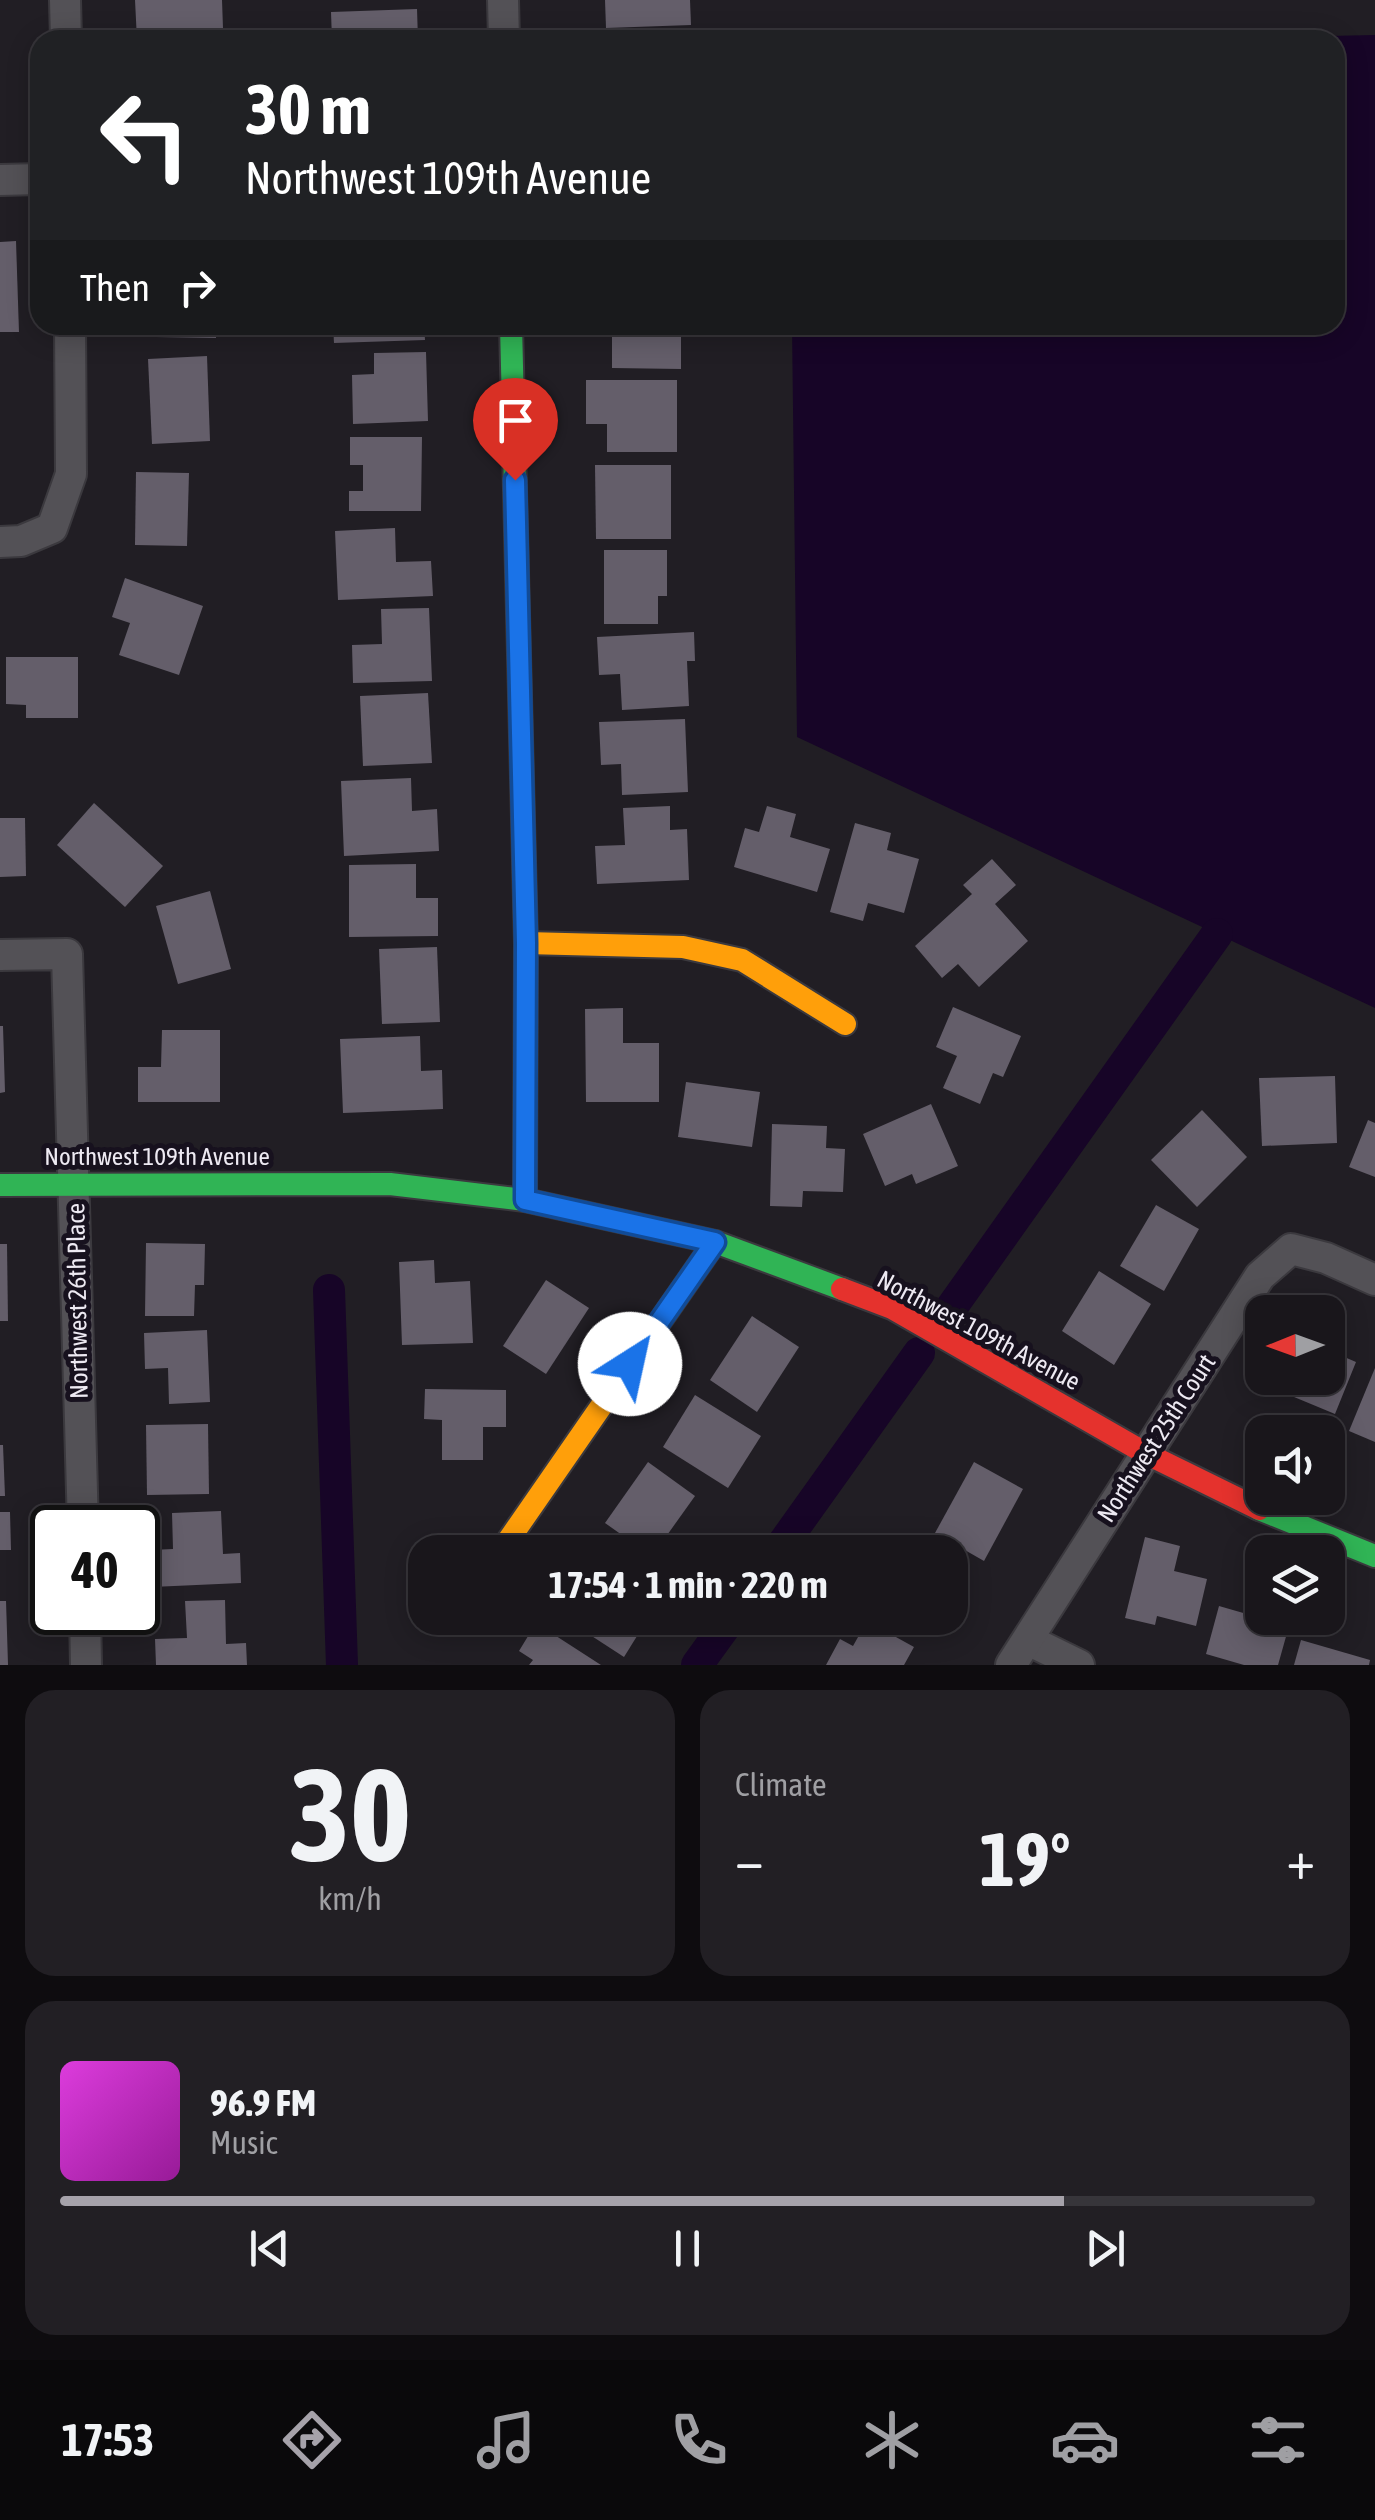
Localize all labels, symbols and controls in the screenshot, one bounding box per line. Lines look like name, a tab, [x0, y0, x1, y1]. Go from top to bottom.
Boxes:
text: 30 m	[245, 69, 371, 149]
icon: left	[80, 70, 210, 200]
text: Northwest 109th Avenue	[245, 152, 651, 204]
icon: right	[170, 260, 225, 315]
text: Then	[80, 266, 150, 309]
pin	[473, 378, 558, 481]
icon: arrive	[488, 393, 543, 448]
street label: Northwest 109th Avenue	[44, 1142, 270, 1170]
street label: Northwest 26th Place	[61, 1203, 93, 1399]
street label: Northwest 109th Avenue	[873, 1265, 1085, 1395]
north arrow	[1245, 1295, 1345, 1395]
map controls	[1245, 1295, 1345, 1635]
position arrow	[578, 1312, 682, 1416]
street label: Northwest 25th Court	[1091, 1349, 1221, 1527]
button: sound	[1245, 1415, 1345, 1515]
speed limit sign: 40	[30, 1505, 160, 1635]
button: layers	[1245, 1535, 1345, 1635]
text: 17:54 · 1 min · 220 m	[548, 1563, 828, 1606]
text: 30	[289, 1740, 411, 1889]
text: Climate	[735, 1766, 827, 1803]
text: 19°	[979, 1816, 1071, 1902]
text: −	[735, 1828, 764, 1891]
text: +	[1286, 1828, 1315, 1891]
text: km/h	[318, 1880, 382, 1917]
text: 96.9 FM	[210, 2081, 316, 2124]
text: Music	[210, 2124, 277, 2161]
icon: previous	[242, 2221, 297, 2276]
icon: pause	[660, 2221, 715, 2276]
icon: next	[1078, 2221, 1133, 2276]
icon: directions	[277, 2405, 347, 2475]
icon: music	[471, 2405, 541, 2475]
icon: phone	[664, 2405, 734, 2475]
icon: climate	[857, 2405, 927, 2475]
icon: car	[1050, 2405, 1120, 2475]
icon: filters	[1243, 2405, 1313, 2475]
text: 17:53	[62, 2414, 154, 2466]

